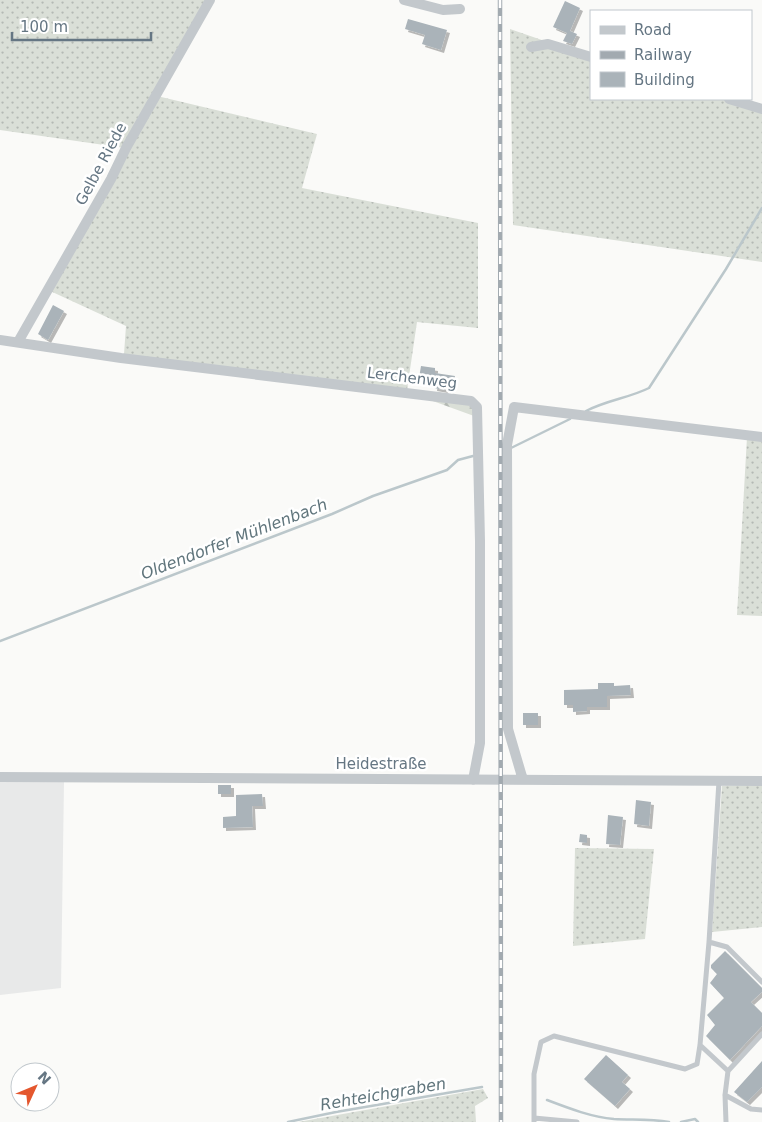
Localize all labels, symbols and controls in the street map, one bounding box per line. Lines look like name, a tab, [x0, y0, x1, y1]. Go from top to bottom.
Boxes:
scale bar	[12, 10, 151, 42]
legend	[590, 10, 752, 100]
text: 100 m	[20, 18, 68, 36]
text: Road	[634, 21, 672, 39]
text: Railway	[634, 46, 692, 64]
text: Building	[634, 71, 695, 89]
street label: Gelbe Riede	[72, 120, 130, 208]
street label: Lerchenweg	[366, 364, 458, 392]
water label: Oldendorfer Mühlenbach	[138, 495, 330, 583]
street label: Heidestraße	[335, 755, 427, 773]
north arrow	[10, 1062, 60, 1112]
text: N	[35, 1068, 54, 1088]
water label: Rehteichgraben	[319, 1074, 447, 1114]

